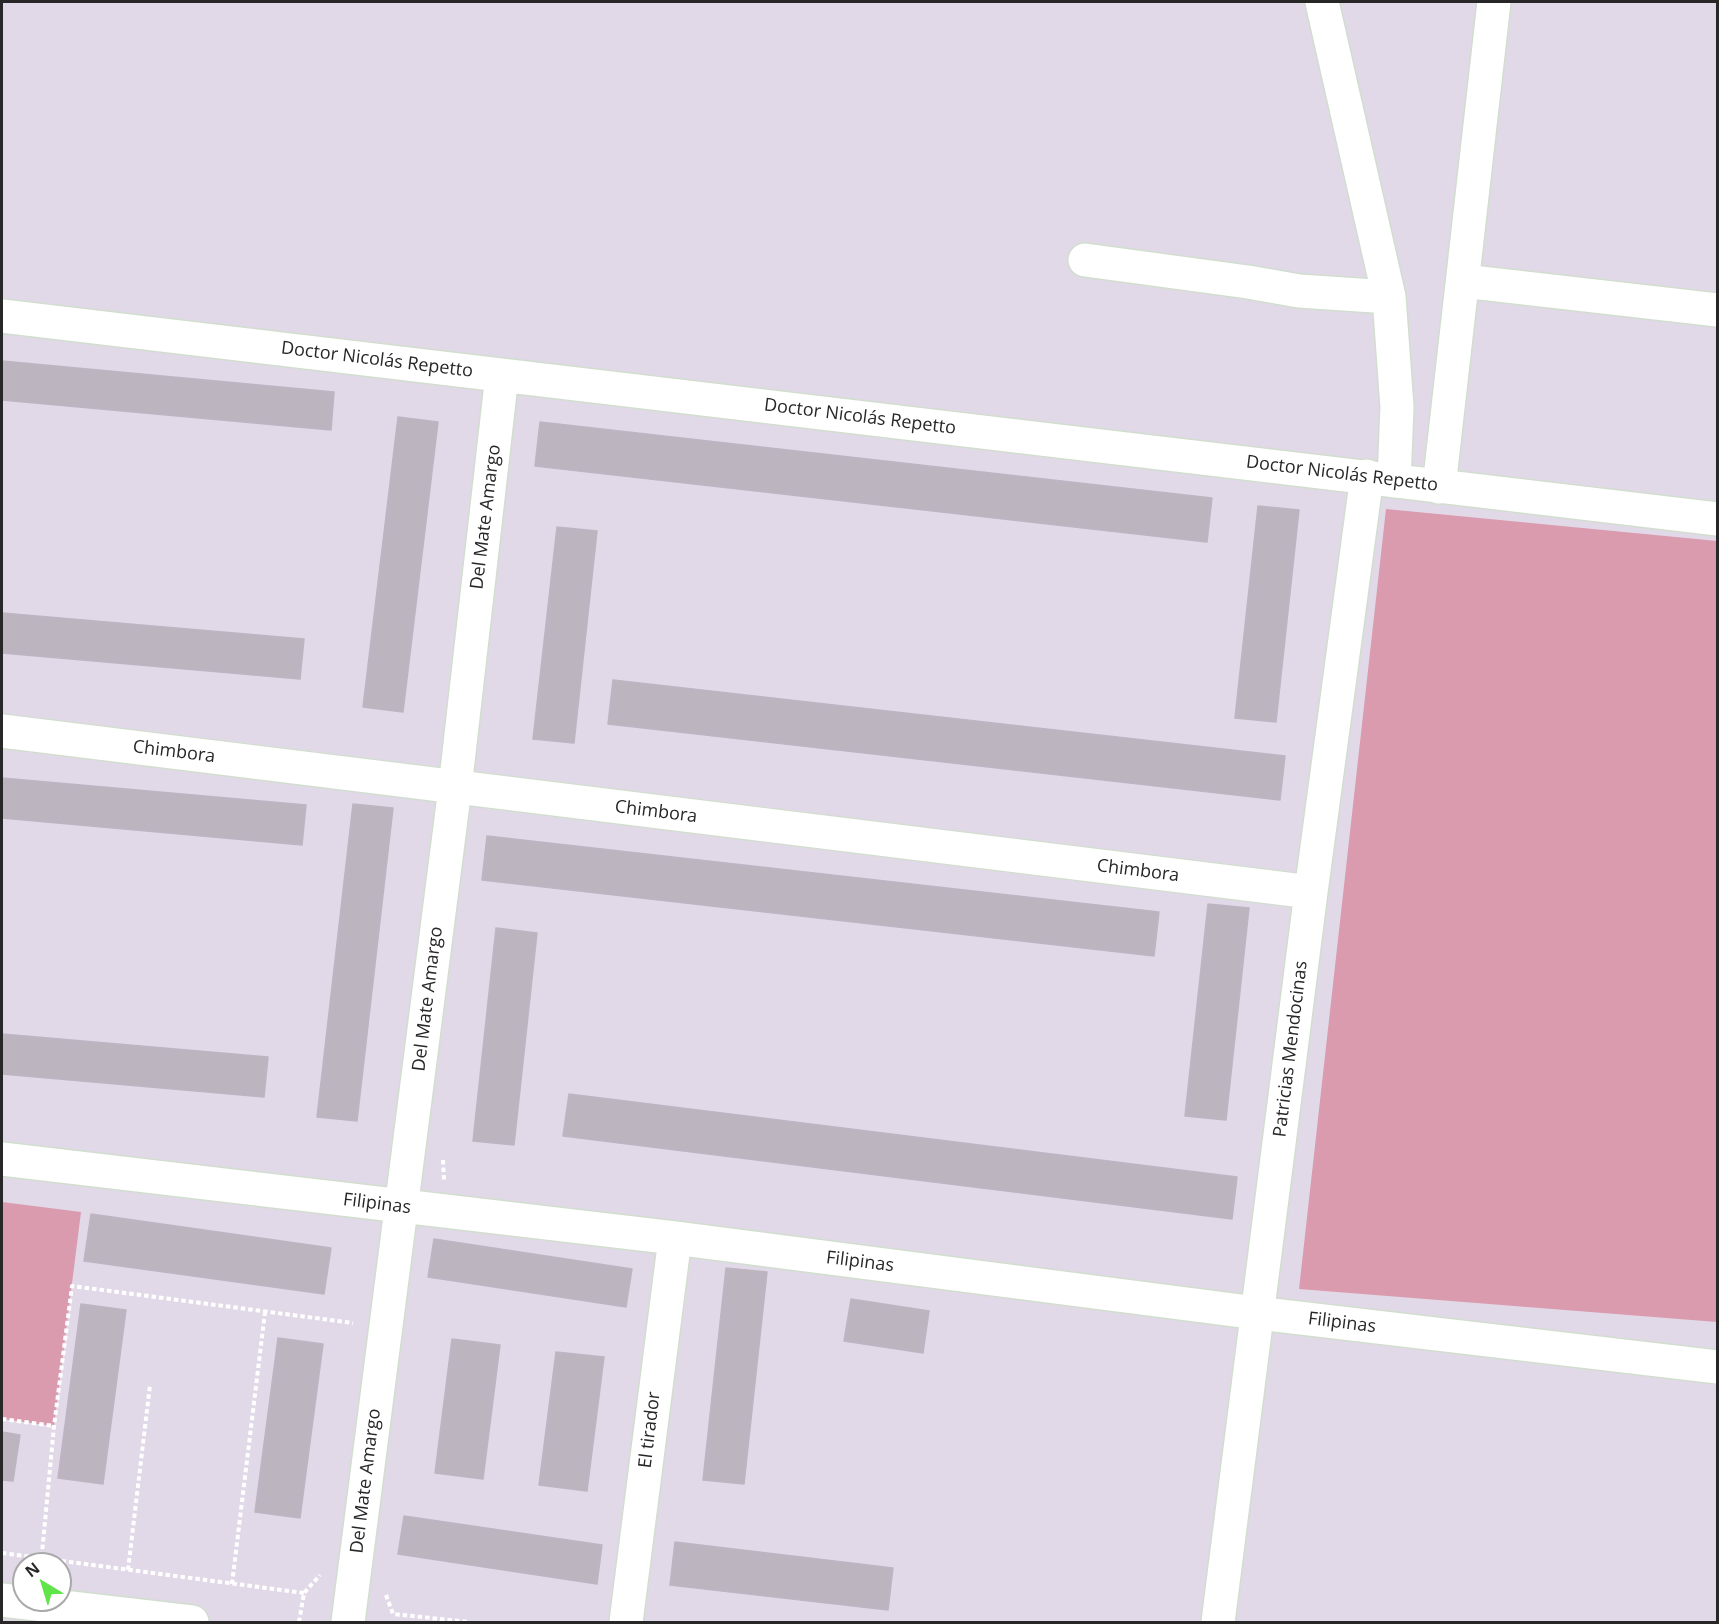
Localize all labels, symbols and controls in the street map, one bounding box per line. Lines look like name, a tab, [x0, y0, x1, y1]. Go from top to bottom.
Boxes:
street label: Doctor Nicolás Repetto	[280, 338, 474, 382]
street label: Doctor Nicolás Repetto	[763, 395, 957, 439]
street label: Del Mate Amargo	[466, 443, 506, 591]
street label: Doctor Nicolás Repetto	[1245, 452, 1439, 496]
street label: Chimbora	[132, 736, 216, 768]
street label: Chimbora	[614, 796, 698, 828]
street label: Chimbora	[1096, 855, 1180, 887]
street label: Del Mate Amargo	[408, 925, 448, 1073]
street label: Patricias Mendocinas	[1269, 960, 1313, 1138]
street label: Filipinas	[342, 1189, 412, 1219]
street label: Filipinas	[825, 1247, 895, 1277]
street label: Filipinas	[1307, 1308, 1377, 1338]
street label: El tirador	[635, 1391, 665, 1469]
street label: Del Mate Amargo	[346, 1407, 386, 1555]
north arrow	[12, 1552, 72, 1612]
text: N	[20, 1557, 44, 1582]

